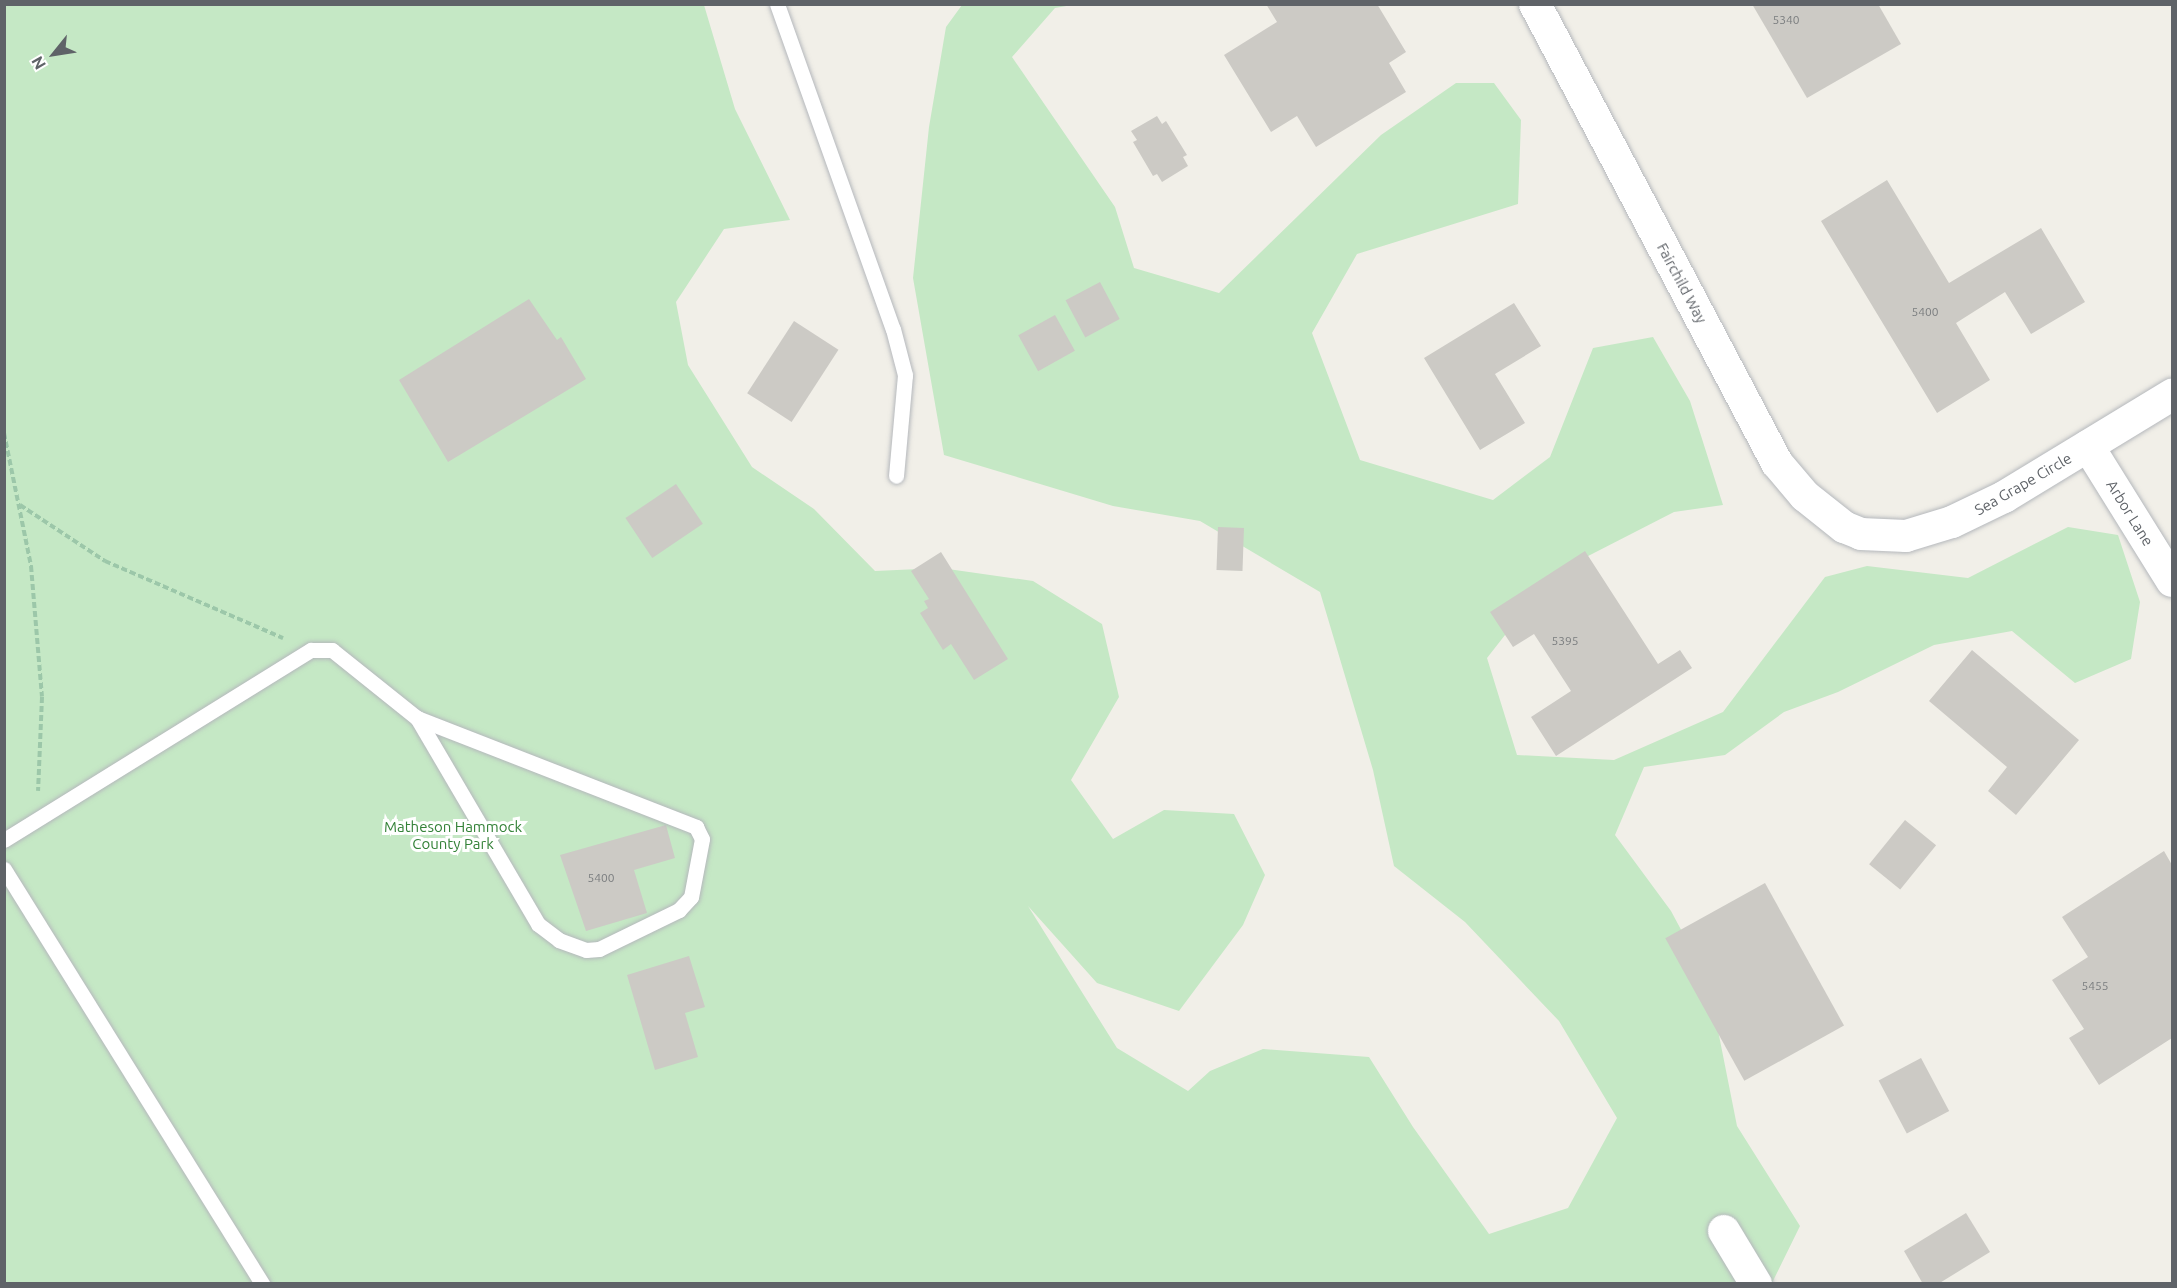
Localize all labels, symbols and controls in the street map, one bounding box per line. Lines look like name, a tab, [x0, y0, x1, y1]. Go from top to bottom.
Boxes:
house number: 5340	[1772, 13, 1800, 27]
north arrow	[24, 24, 84, 84]
text: N	[28, 53, 49, 73]
street label: Fairchild Way	[1653, 240, 1711, 326]
house number: 5400	[1911, 305, 1939, 319]
street label: Sea Grape Circle	[1971, 449, 2075, 519]
street label: Arbor Lane	[2103, 477, 2157, 549]
house number: 5395	[1551, 634, 1579, 648]
park label: Matheson Hammock County Park	[384, 817, 522, 852]
house number: 5400	[587, 871, 615, 885]
house number: 5455	[2081, 979, 2109, 993]

